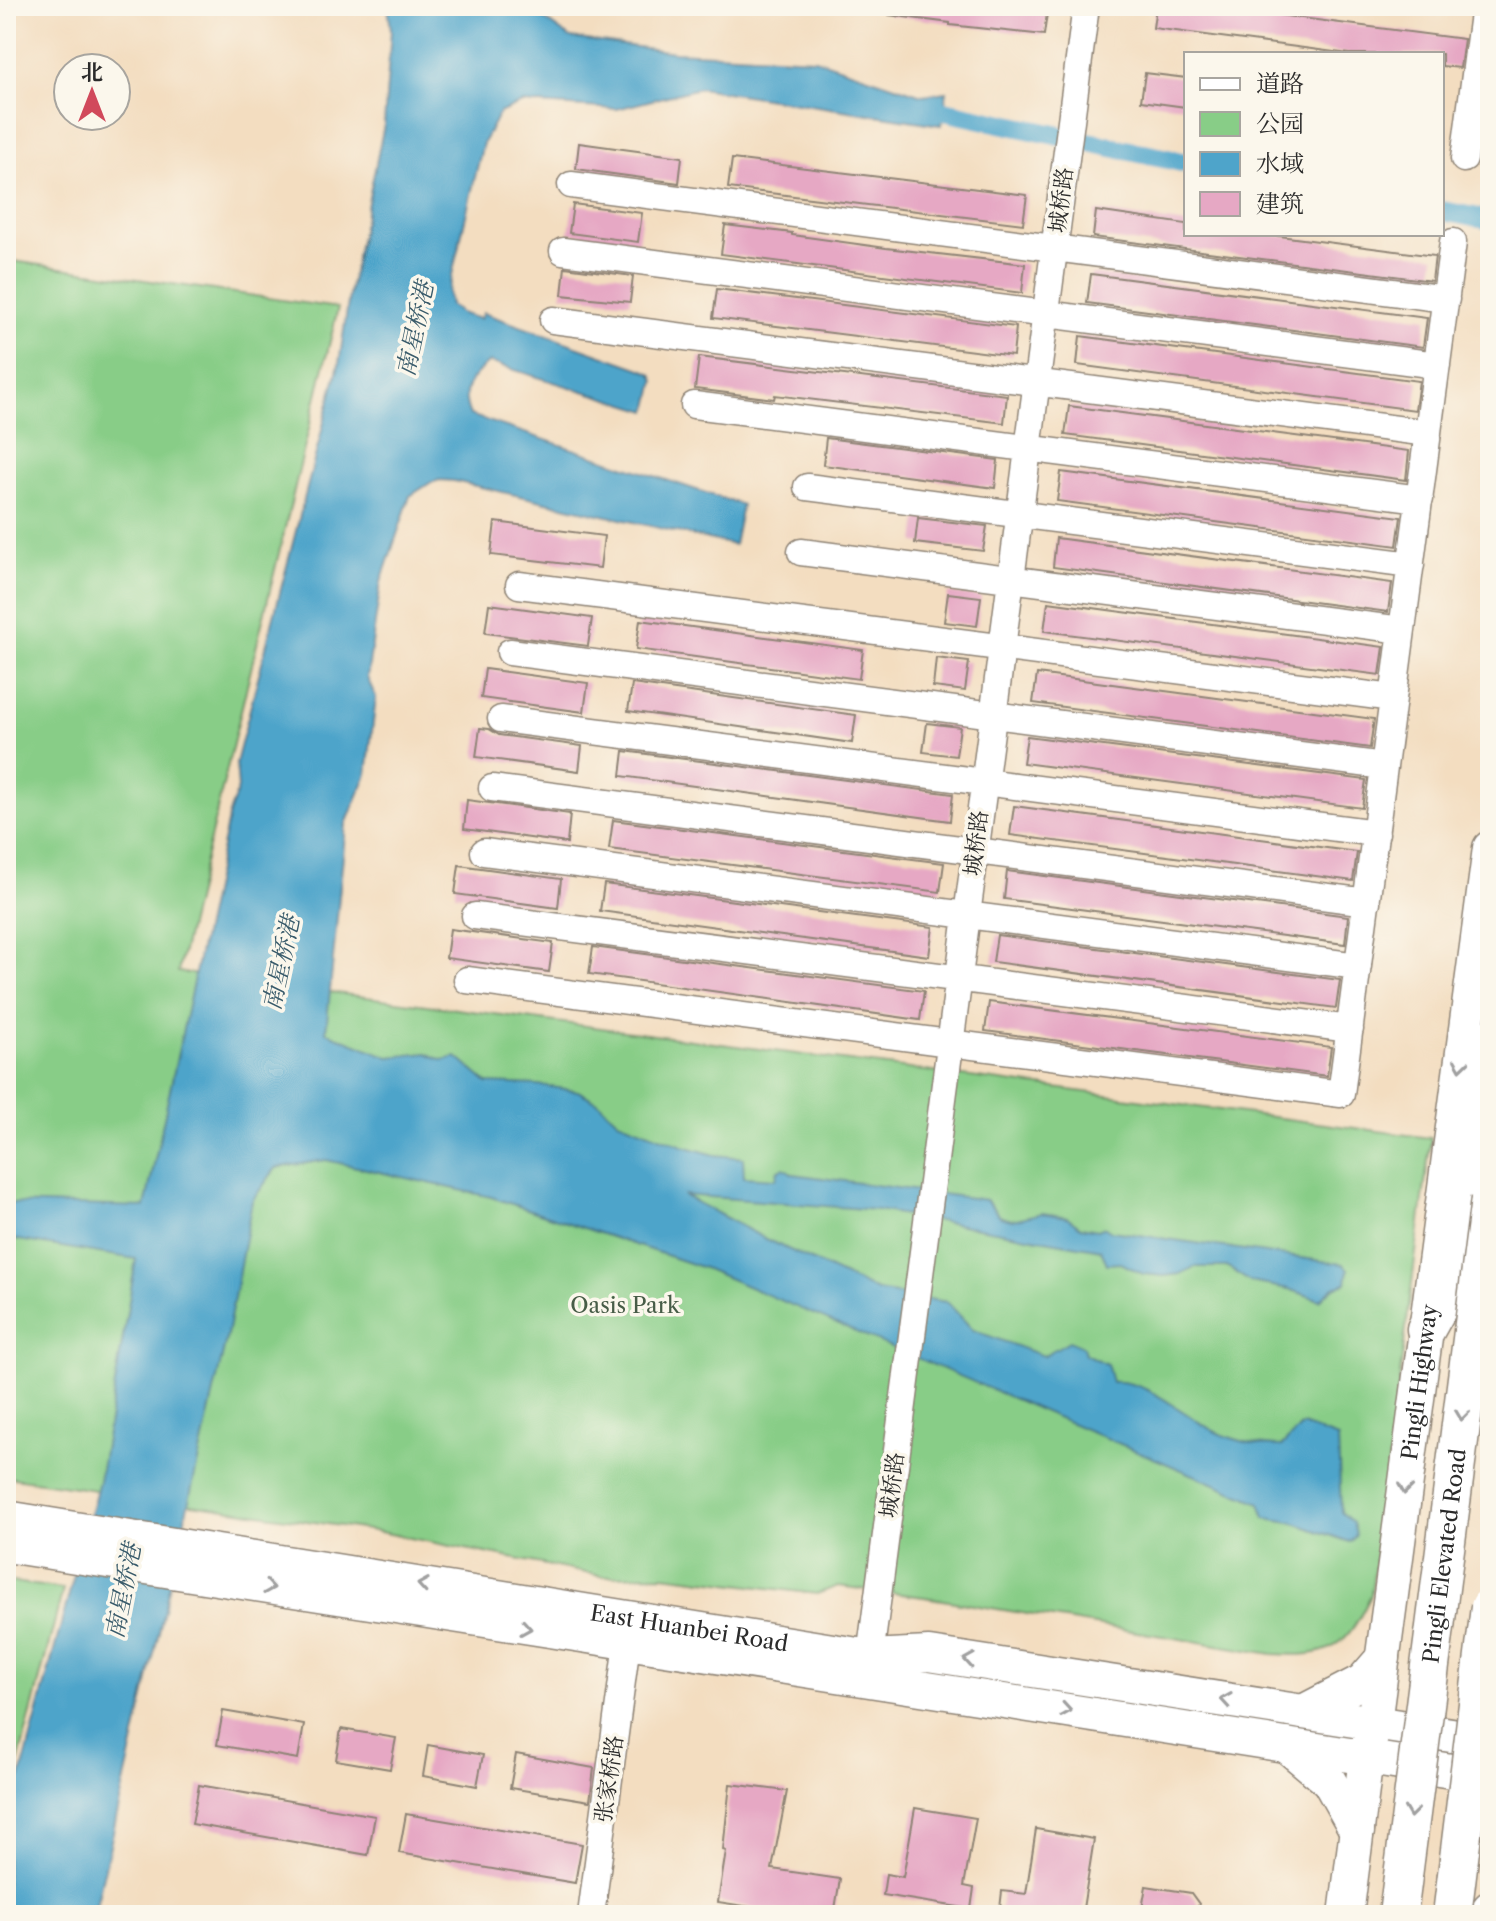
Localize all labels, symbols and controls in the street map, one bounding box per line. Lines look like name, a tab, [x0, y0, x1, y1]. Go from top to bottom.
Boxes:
north arrow	[52, 52, 132, 132]
legend	[1184, 52, 1444, 236]
text: 北	[81, 59, 103, 86]
text: 道路	[1256, 69, 1304, 98]
text: 公园	[1256, 109, 1304, 138]
text: 水域	[1256, 149, 1304, 178]
street label: 城桥路	[1044, 166, 1078, 234]
text: 建筑	[1256, 189, 1304, 218]
water label: 南星桥港	[391, 276, 440, 379]
street label: 城桥路	[959, 809, 993, 877]
water label: 南星桥港	[257, 910, 306, 1013]
one-way arrow	[1453, 1058, 1470, 1071]
park label: Oasis Park	[570, 1292, 681, 1319]
street label: Pingli Highway	[1395, 1302, 1443, 1462]
one-way arrow	[1454, 1408, 1471, 1422]
street label: Pingli Elevated Road	[1417, 1447, 1471, 1665]
street label: 城桥路	[875, 1451, 909, 1519]
one-way arrow	[1397, 1482, 1414, 1496]
water label: 南星桥港	[100, 1538, 147, 1641]
one-way arrow	[416, 1577, 430, 1594]
one-way arrow	[262, 1578, 276, 1595]
street label: East Huanbei Road	[588, 1599, 790, 1657]
one-way arrow	[519, 1618, 533, 1635]
one-way arrow	[962, 1652, 975, 1669]
one-way arrow	[1219, 1692, 1232, 1709]
one-way arrow	[1059, 1701, 1073, 1718]
street label: 张家桥路	[590, 1734, 628, 1824]
one-way arrow	[1403, 1805, 1420, 1819]

